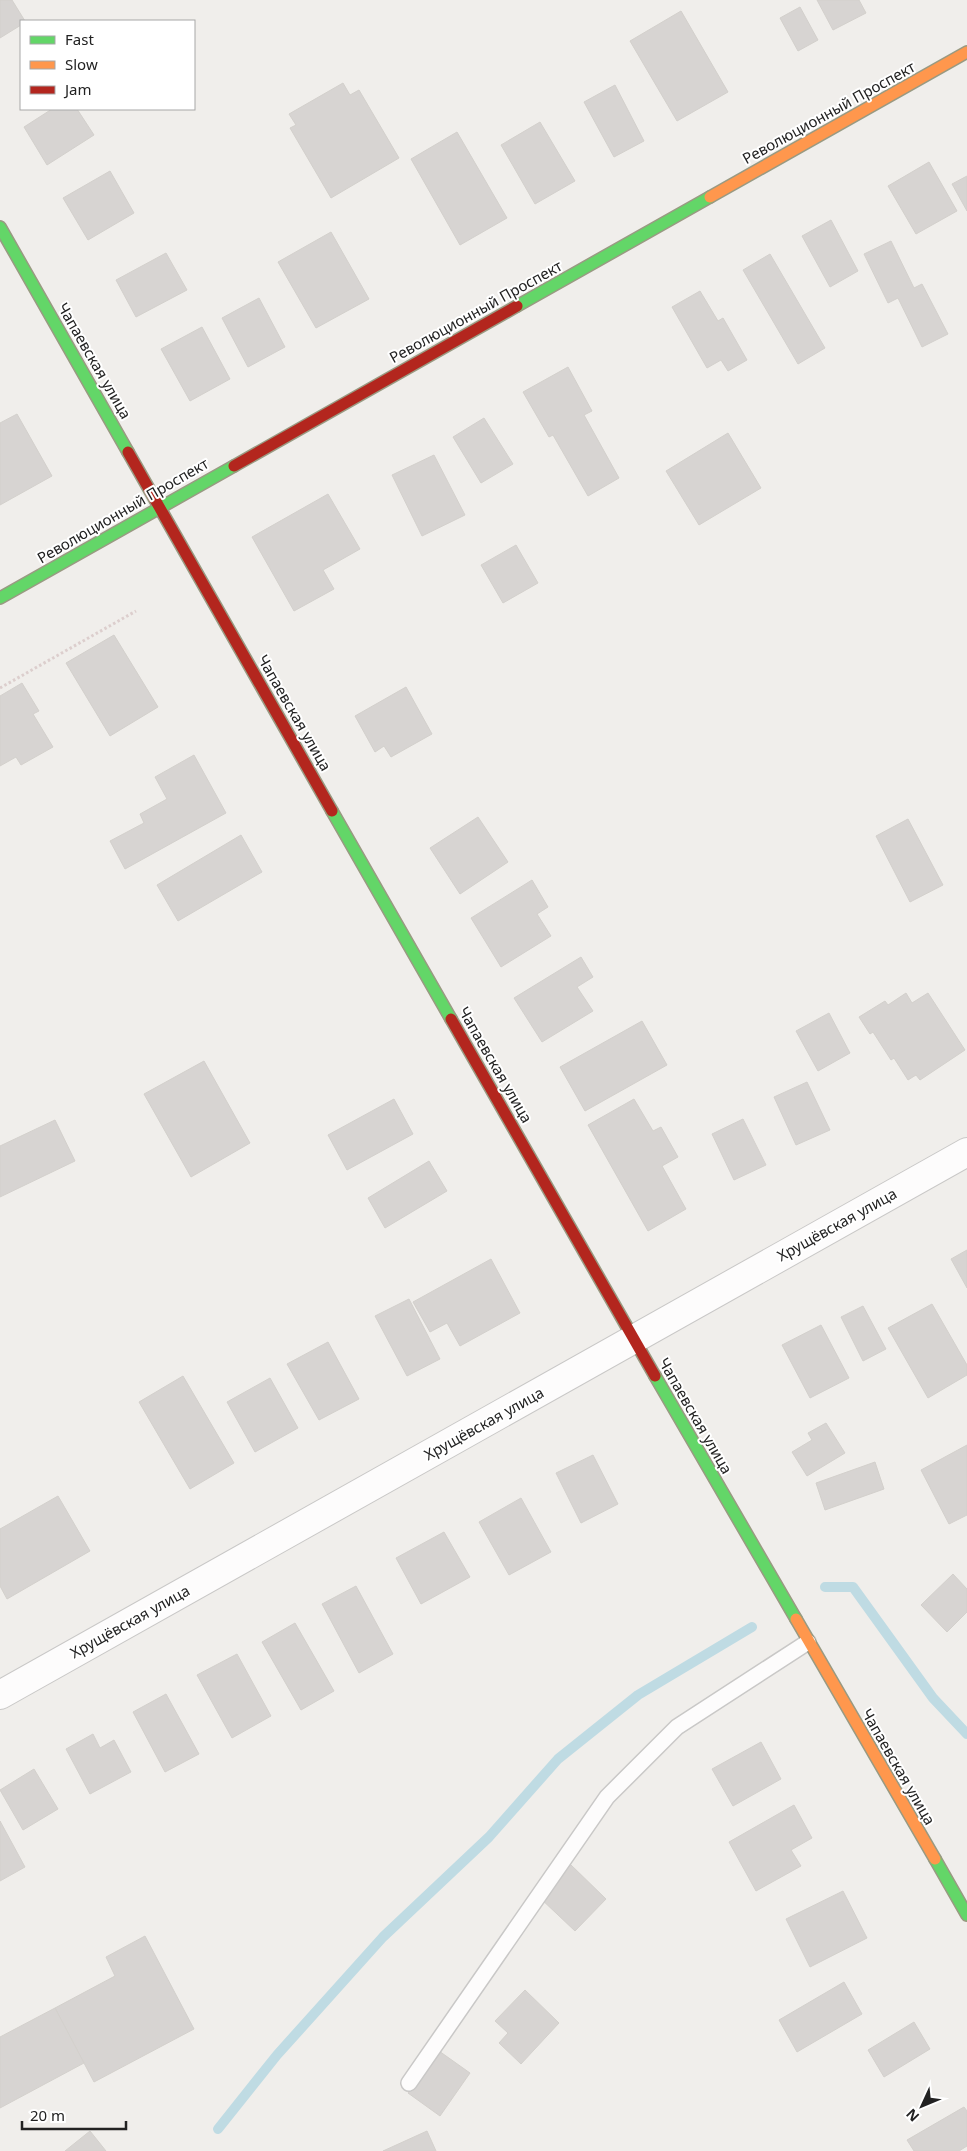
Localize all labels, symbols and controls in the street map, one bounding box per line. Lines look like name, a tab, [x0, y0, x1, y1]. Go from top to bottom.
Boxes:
legend	[20, 20, 195, 110]
text: Fast	[65, 29, 94, 49]
text: Slow	[65, 54, 98, 74]
street label: Революционный Проспект	[739, 56, 918, 168]
text: Jam	[63, 79, 92, 99]
street label: Революционный Проспект	[386, 255, 565, 367]
street label: Чапаевская улица	[53, 299, 136, 422]
street label: Революционный Проспект	[33, 453, 212, 567]
street label: Чапаевская улица	[253, 651, 336, 774]
street label: Чапаевская улица	[454, 1003, 537, 1126]
street label: Хрущёвская улица	[773, 1183, 900, 1265]
street label: Чапаевская улица	[654, 1354, 737, 1477]
street label: Хрущёвская улица	[420, 1382, 547, 1464]
street label: Хрущёвская улица	[66, 1580, 193, 1662]
street label: Чапаевская улица	[857, 1705, 940, 1828]
north arrow	[897, 2081, 947, 2131]
scale bar	[22, 2098, 126, 2130]
text: 20 m	[30, 2105, 65, 2125]
text: N	[901, 2105, 923, 2126]

